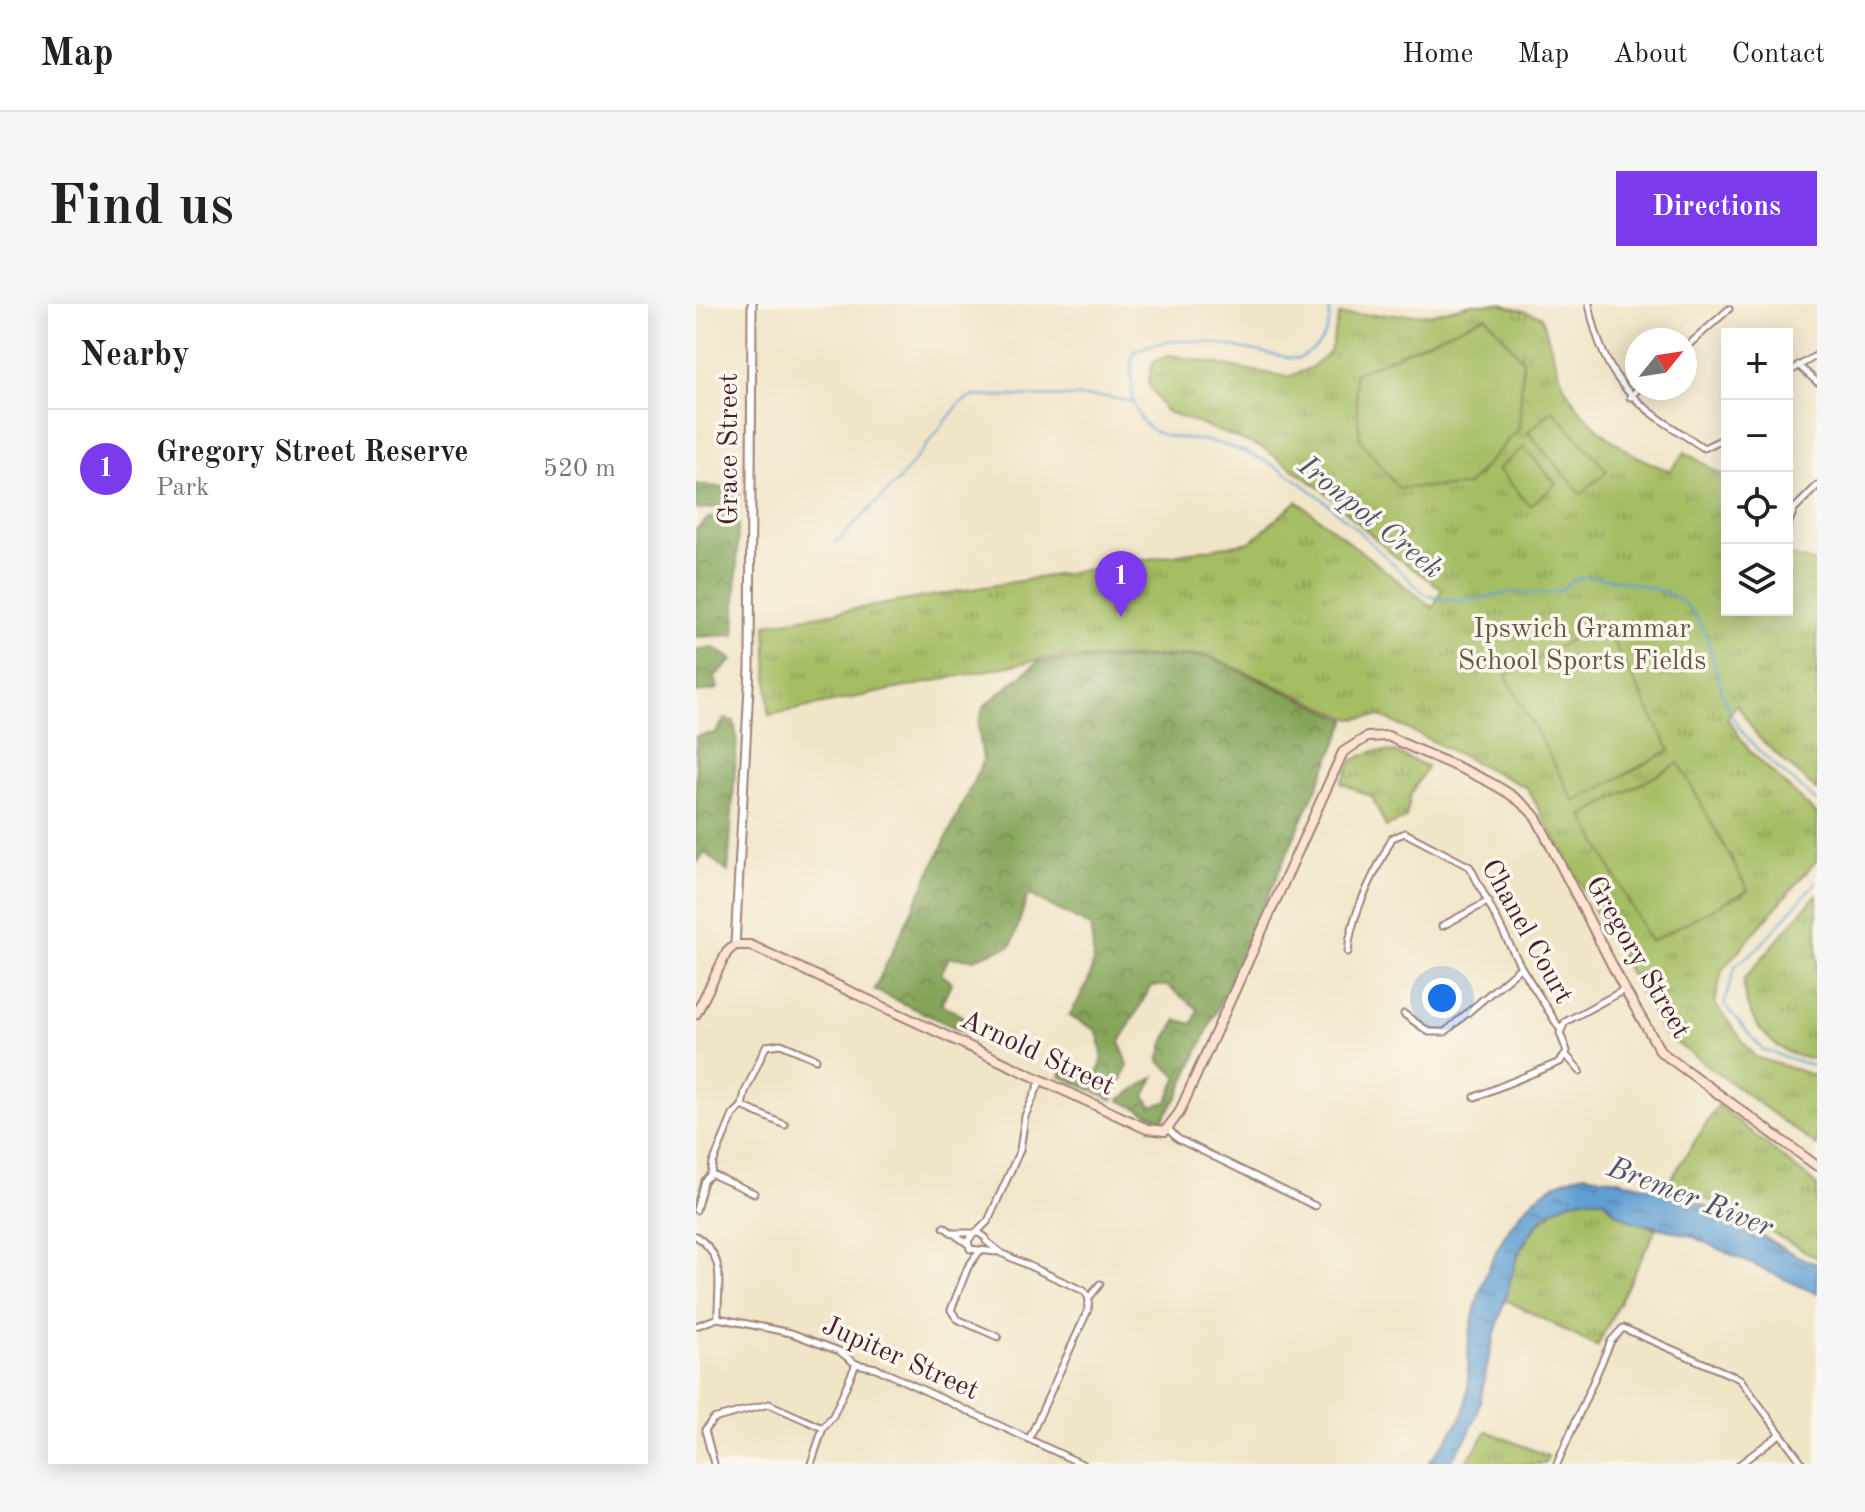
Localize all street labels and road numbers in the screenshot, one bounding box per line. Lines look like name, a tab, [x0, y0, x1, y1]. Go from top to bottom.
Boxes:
street label: Grace Street	[716, 373, 744, 525]
street label: Chanel Court	[1475, 855, 1577, 1009]
street label: Gregory Street	[1579, 872, 1695, 1044]
street label: Arnold Street	[956, 1006, 1118, 1102]
street label: Jupiter Street	[817, 1312, 983, 1406]

